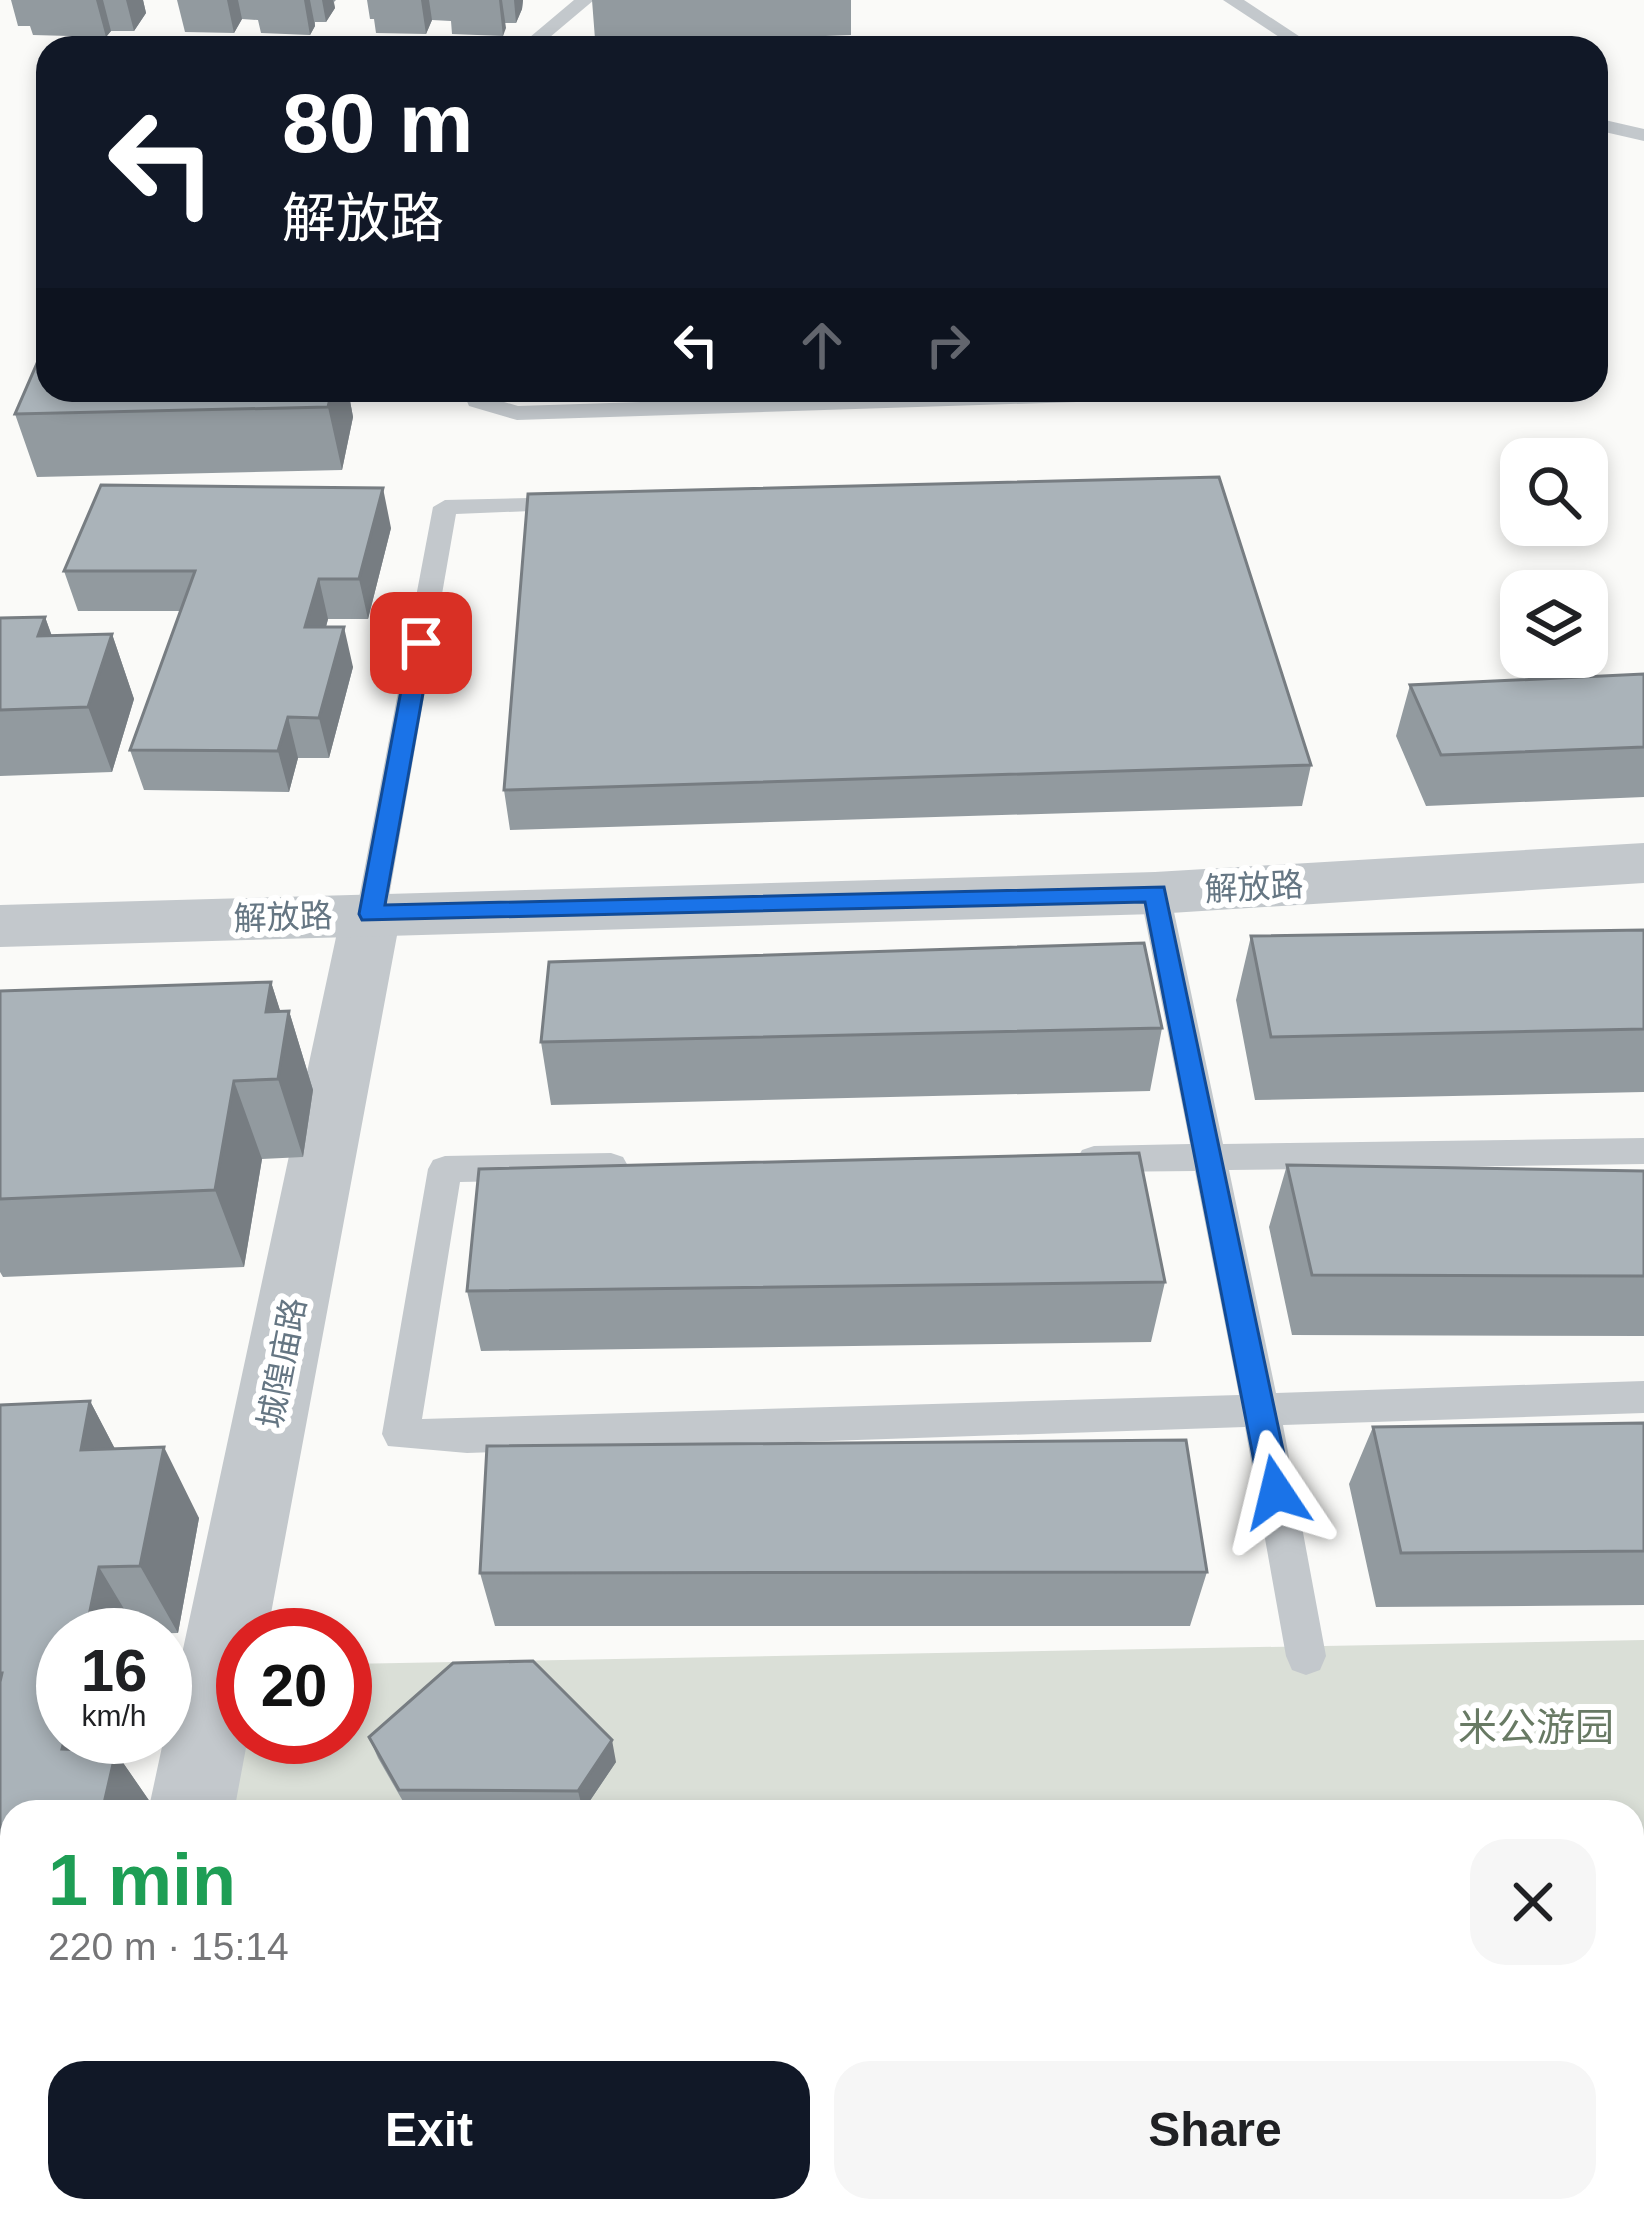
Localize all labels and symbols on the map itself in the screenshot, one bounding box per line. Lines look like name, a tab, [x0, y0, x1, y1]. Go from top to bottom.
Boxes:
pin	[370, 592, 472, 694]
street label: 解放路	[1204, 866, 1304, 908]
street label: 解放路	[233, 897, 333, 937]
street label: 城隍庙路	[251, 1295, 313, 1431]
position arrow	[1213, 1429, 1339, 1555]
speed limit sign: 20	[216, 1608, 372, 1764]
park label: 米公游园	[1458, 1706, 1614, 1749]

